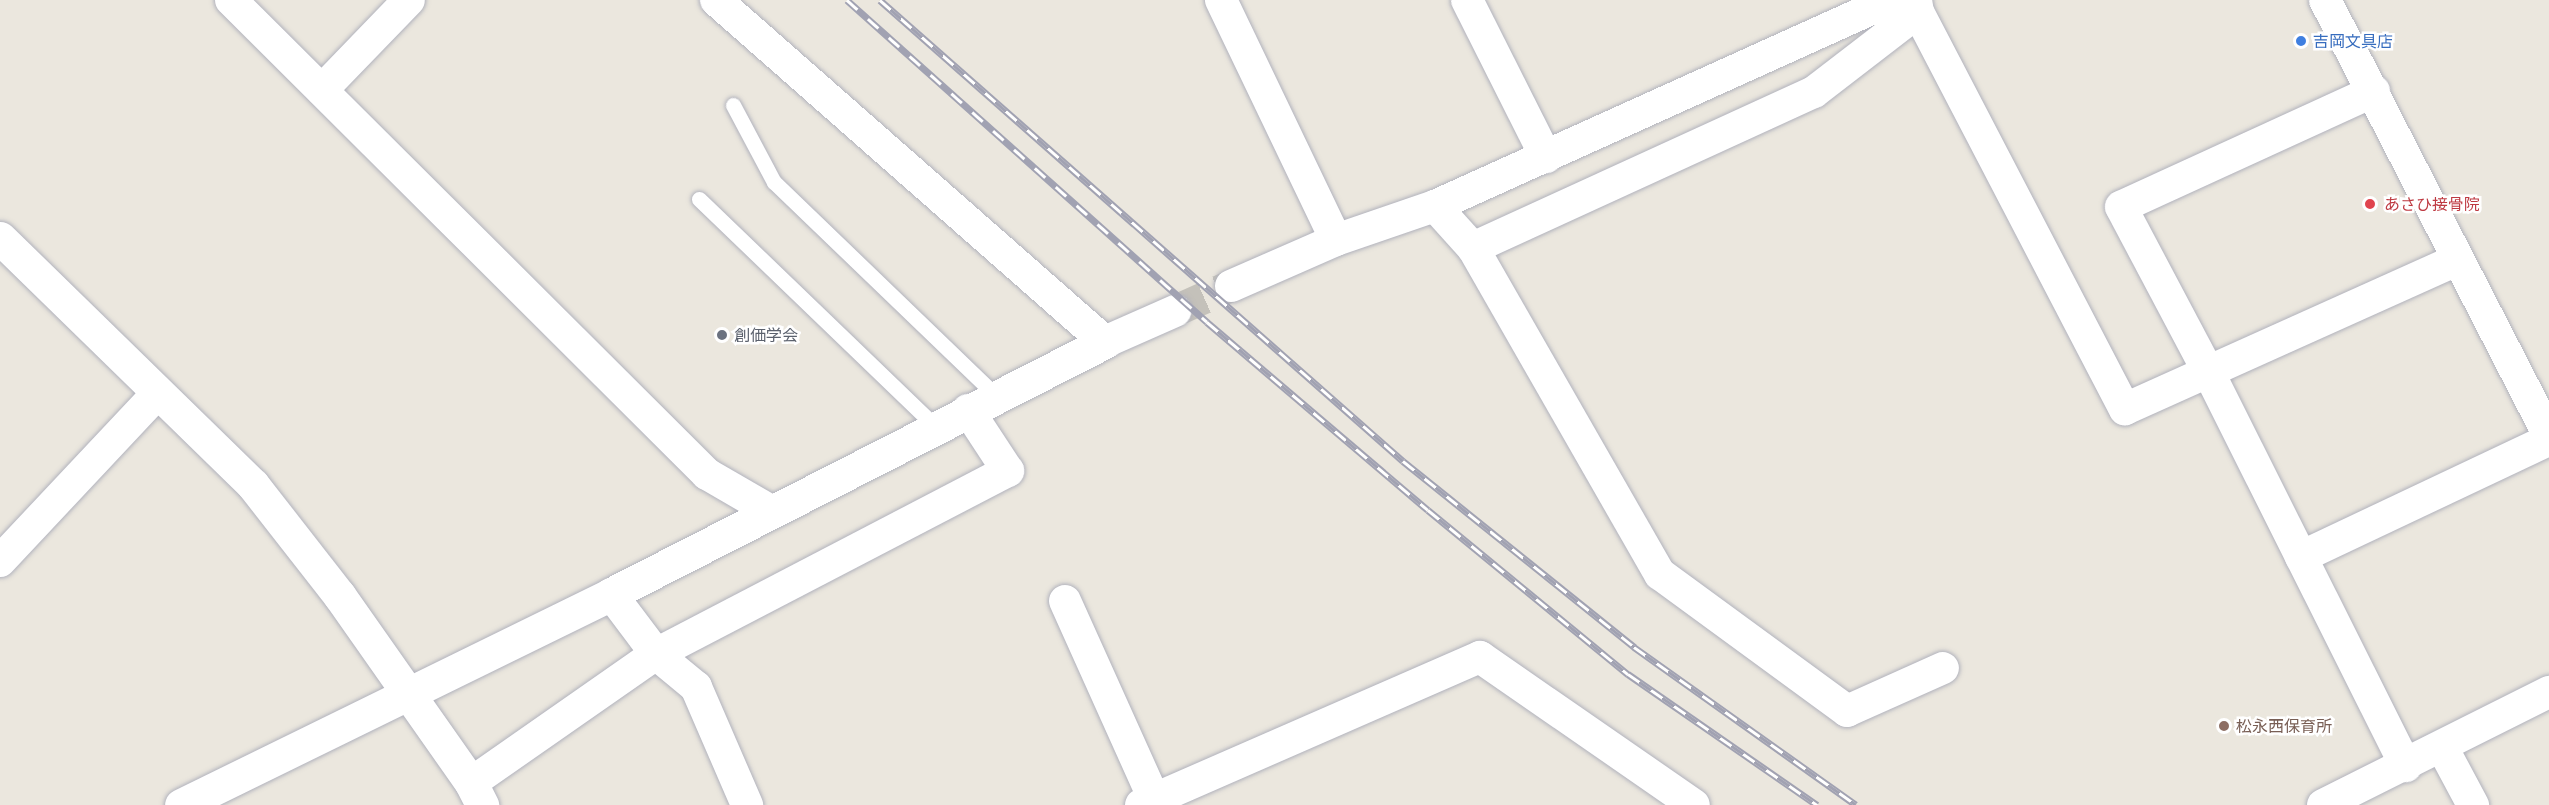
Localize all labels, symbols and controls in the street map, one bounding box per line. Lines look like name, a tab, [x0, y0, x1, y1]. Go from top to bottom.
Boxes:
place label: 吉岡文具店	[2313, 31, 2393, 51]
marker: 吉岡文具店	[2294, 34, 2308, 48]
place label: あさひ接骨院	[2384, 194, 2480, 214]
marker: あさひ接骨院	[2361, 195, 2379, 213]
place label: 創価学会	[734, 325, 798, 345]
marker: 創価学会	[715, 328, 729, 342]
place label: 松永西保育所	[2236, 716, 2332, 736]
marker: 松永西保育所	[2217, 719, 2231, 733]

